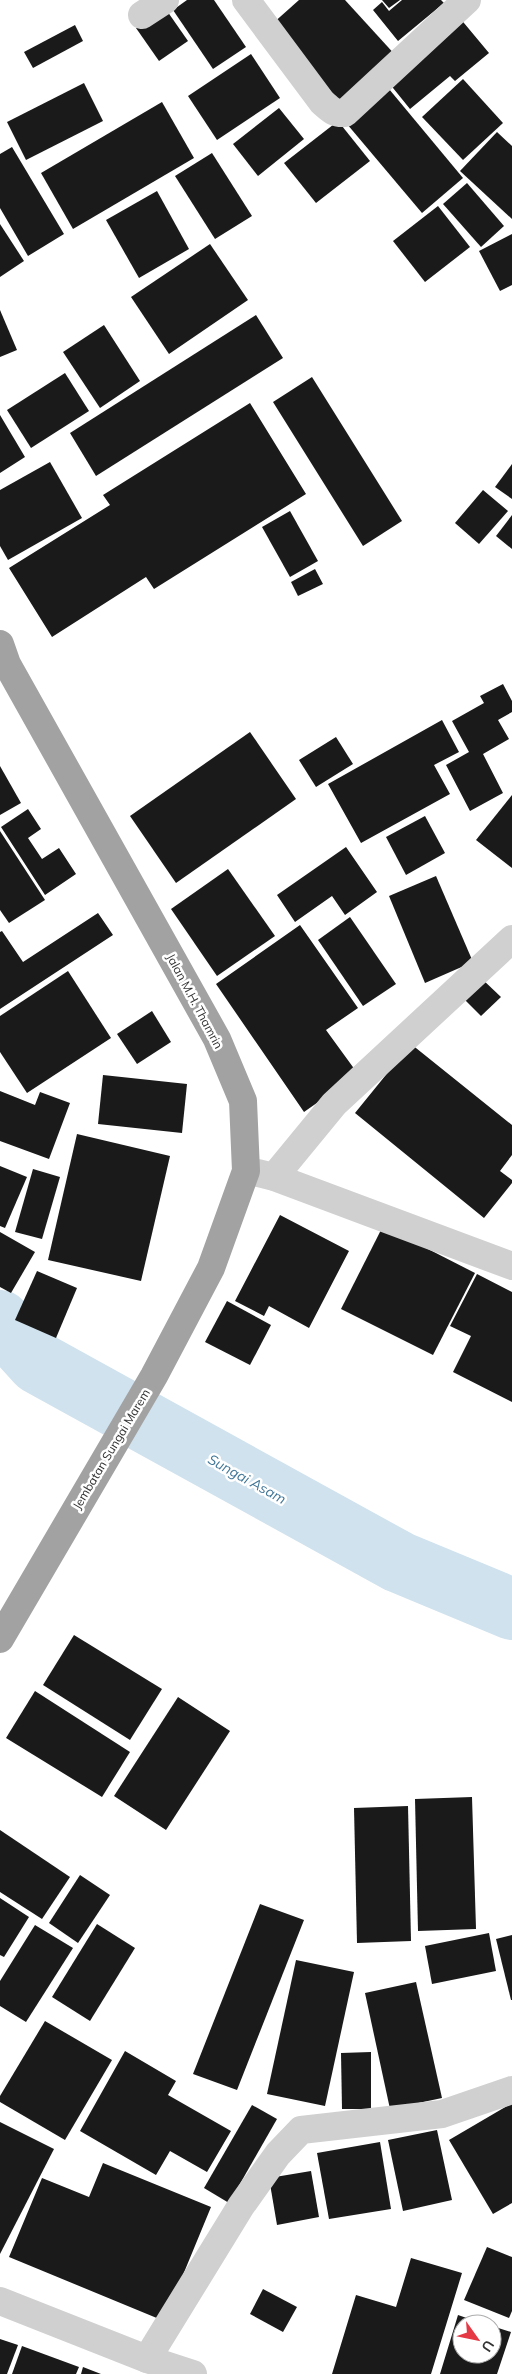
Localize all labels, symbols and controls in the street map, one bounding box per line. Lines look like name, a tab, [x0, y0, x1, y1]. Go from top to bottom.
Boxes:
street label: Jalan M.H. Thamrin	[164, 951, 226, 1051]
street label: Jembatan Sungai Marem	[69, 1386, 153, 1512]
water label: Sungai Asam	[205, 1450, 289, 1508]
north arrow	[452, 2314, 502, 2364]
text: U	[478, 2337, 498, 2355]

